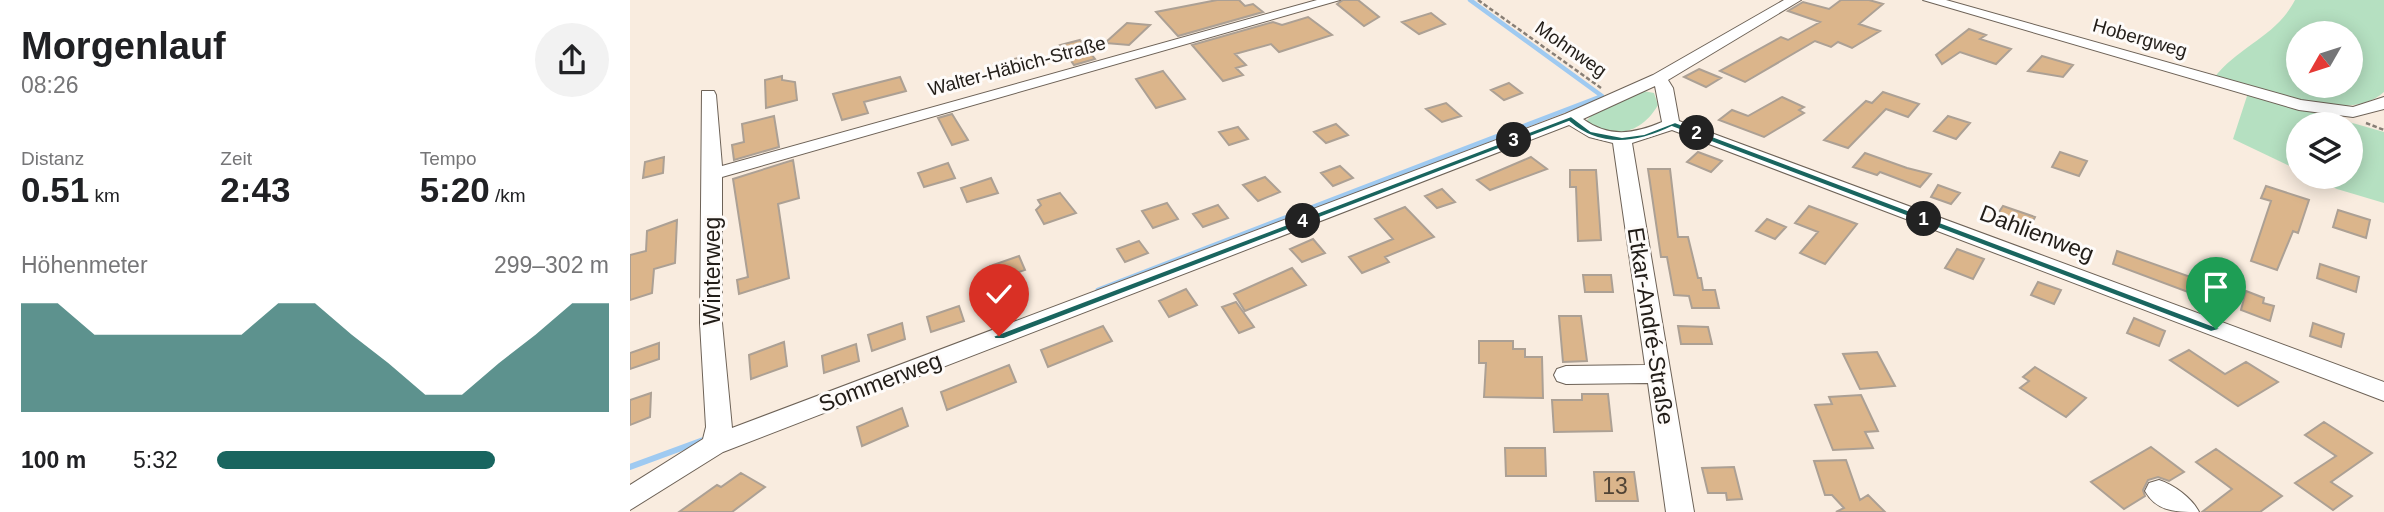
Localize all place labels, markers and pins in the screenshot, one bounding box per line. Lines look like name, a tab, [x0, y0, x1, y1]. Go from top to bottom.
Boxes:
pin: 2	[1680, 116, 1714, 150]
pin: 3	[1496, 122, 1532, 158]
pin: 1	[1906, 202, 1942, 236]
pin: 4	[1286, 204, 1320, 238]
pin	[2186, 257, 2246, 329]
pin	[969, 264, 1029, 336]

